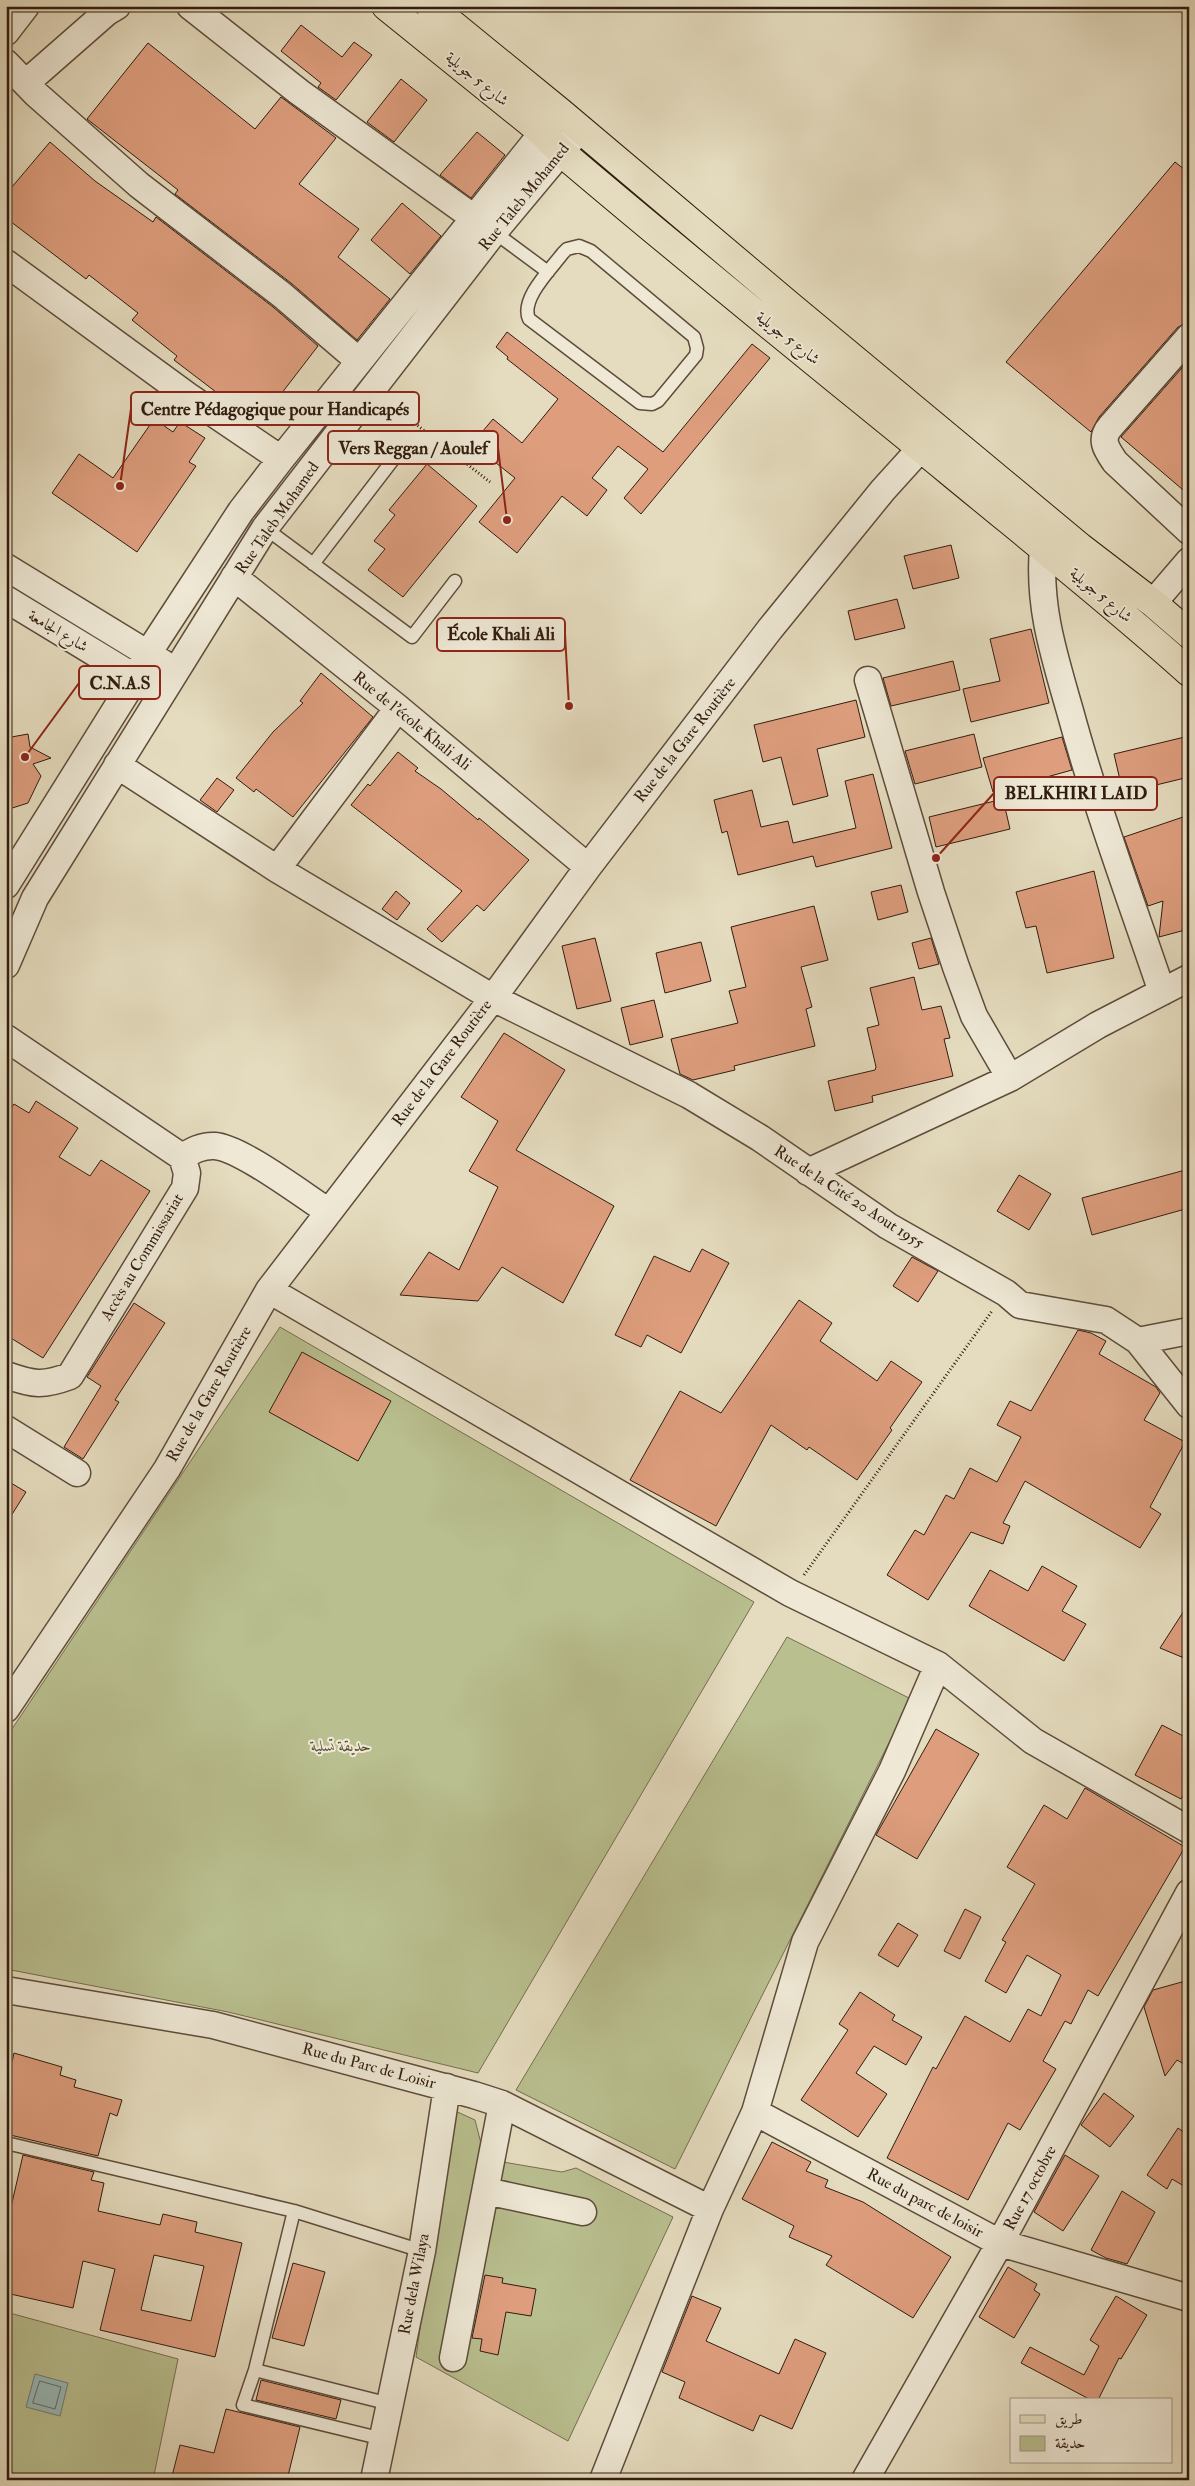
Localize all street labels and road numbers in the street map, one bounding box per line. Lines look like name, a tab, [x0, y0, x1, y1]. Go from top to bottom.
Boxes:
street label: شارع 5 جويلية	[439, 47, 513, 113]
street label: Rue Taleb Mohamed	[474, 139, 574, 255]
street label: شارع 5 جويلية	[750, 307, 824, 372]
street label: Rue Taleb Mohamed	[231, 458, 323, 578]
street label: شارع 5 جويلية	[1064, 563, 1136, 629]
street label: شارع الجامعة	[23, 605, 92, 659]
street label: Rue de l'école Khali Ali	[349, 667, 475, 775]
street label: Rue de la Gare Routière	[630, 673, 740, 807]
street label: Rue de la Gare Routière	[388, 995, 496, 1130]
street label: Rue de la Cité 20 Aout 1955	[770, 1141, 928, 1253]
street label: Accès au Commissariat	[96, 1190, 188, 1325]
street label: Rue de la Gare Routière	[162, 1322, 256, 1465]
street label: Rue du Parc de Loisir	[300, 2039, 438, 2093]
street label: Rue 17 octobre	[999, 2142, 1061, 2234]
street label: Rue du parc de loisir	[863, 2164, 987, 2243]
street label: Rue dela Wilaya	[394, 2231, 434, 2336]

